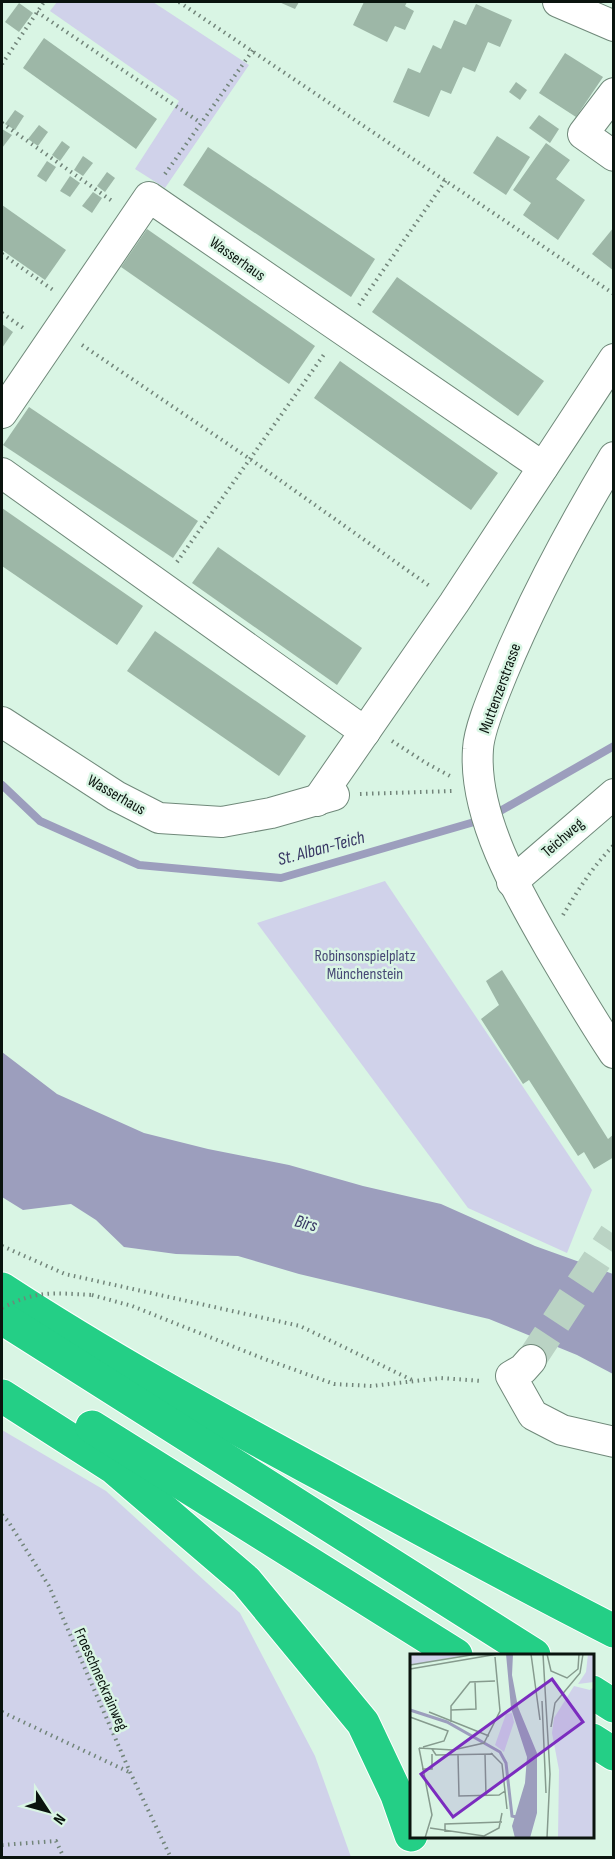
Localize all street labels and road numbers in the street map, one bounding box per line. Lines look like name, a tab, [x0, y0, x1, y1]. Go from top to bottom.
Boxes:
street label: Wasserhaus	[206, 233, 269, 285]
street label: Muttenzerstrasse	[475, 641, 525, 736]
street label: Wasserhaus	[84, 771, 149, 820]
street label: Teichweg	[538, 815, 588, 862]
street label: Froeschneckrainweg	[70, 1625, 132, 1734]

